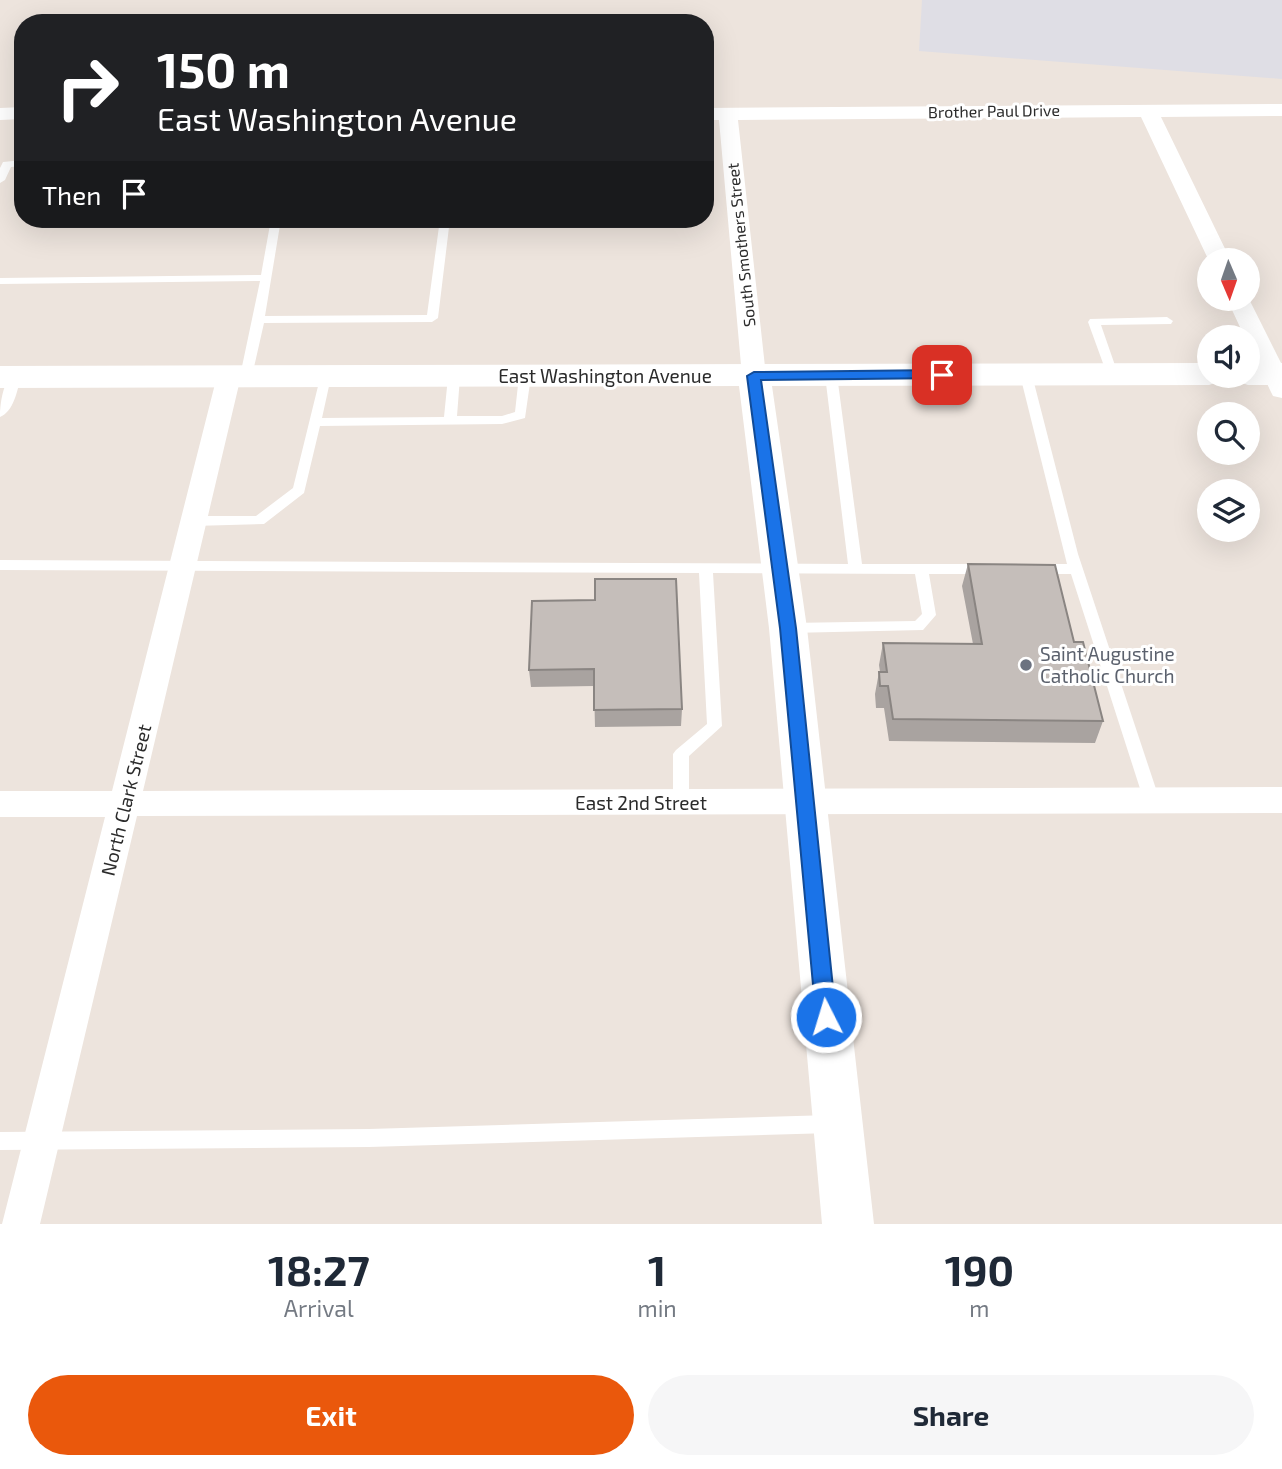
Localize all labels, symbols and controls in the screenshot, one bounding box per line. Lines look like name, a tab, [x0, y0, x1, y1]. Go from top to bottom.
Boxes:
text: 150 m	[157, 39, 290, 98]
icon: right	[42, 42, 133, 133]
text: East Washington Avenue	[157, 99, 517, 137]
street label: Brother Paul Drive	[928, 100, 1060, 121]
street label: South Smothers Street	[722, 162, 759, 328]
icon: arrive	[115, 175, 153, 213]
text: Then	[42, 179, 101, 210]
north arrow	[1197, 248, 1260, 312]
map controls	[1197, 248, 1260, 542]
button: sound	[1197, 325, 1260, 388]
pin	[912, 345, 972, 405]
icon: arrive	[923, 356, 961, 394]
street label: East Washington Avenue	[498, 364, 712, 387]
button: search	[1197, 402, 1260, 465]
button: layers	[1197, 479, 1260, 542]
place label: Saint Augustine Catholic Church	[1040, 642, 1175, 687]
marker: Saint Augustine Catholic Church	[1018, 657, 1034, 673]
street label: North Clark Street	[96, 722, 155, 878]
street label: East 2nd Street	[575, 791, 707, 814]
position arrow	[789, 980, 863, 1054]
text: 18:27	[268, 1244, 370, 1294]
text: 1	[648, 1244, 666, 1294]
text: 190	[945, 1244, 1014, 1294]
text: Arrival	[284, 1294, 354, 1322]
text: min	[638, 1294, 677, 1322]
text: m	[969, 1294, 989, 1322]
button: Exit	[28, 1375, 634, 1455]
button: Share	[648, 1375, 1254, 1455]

